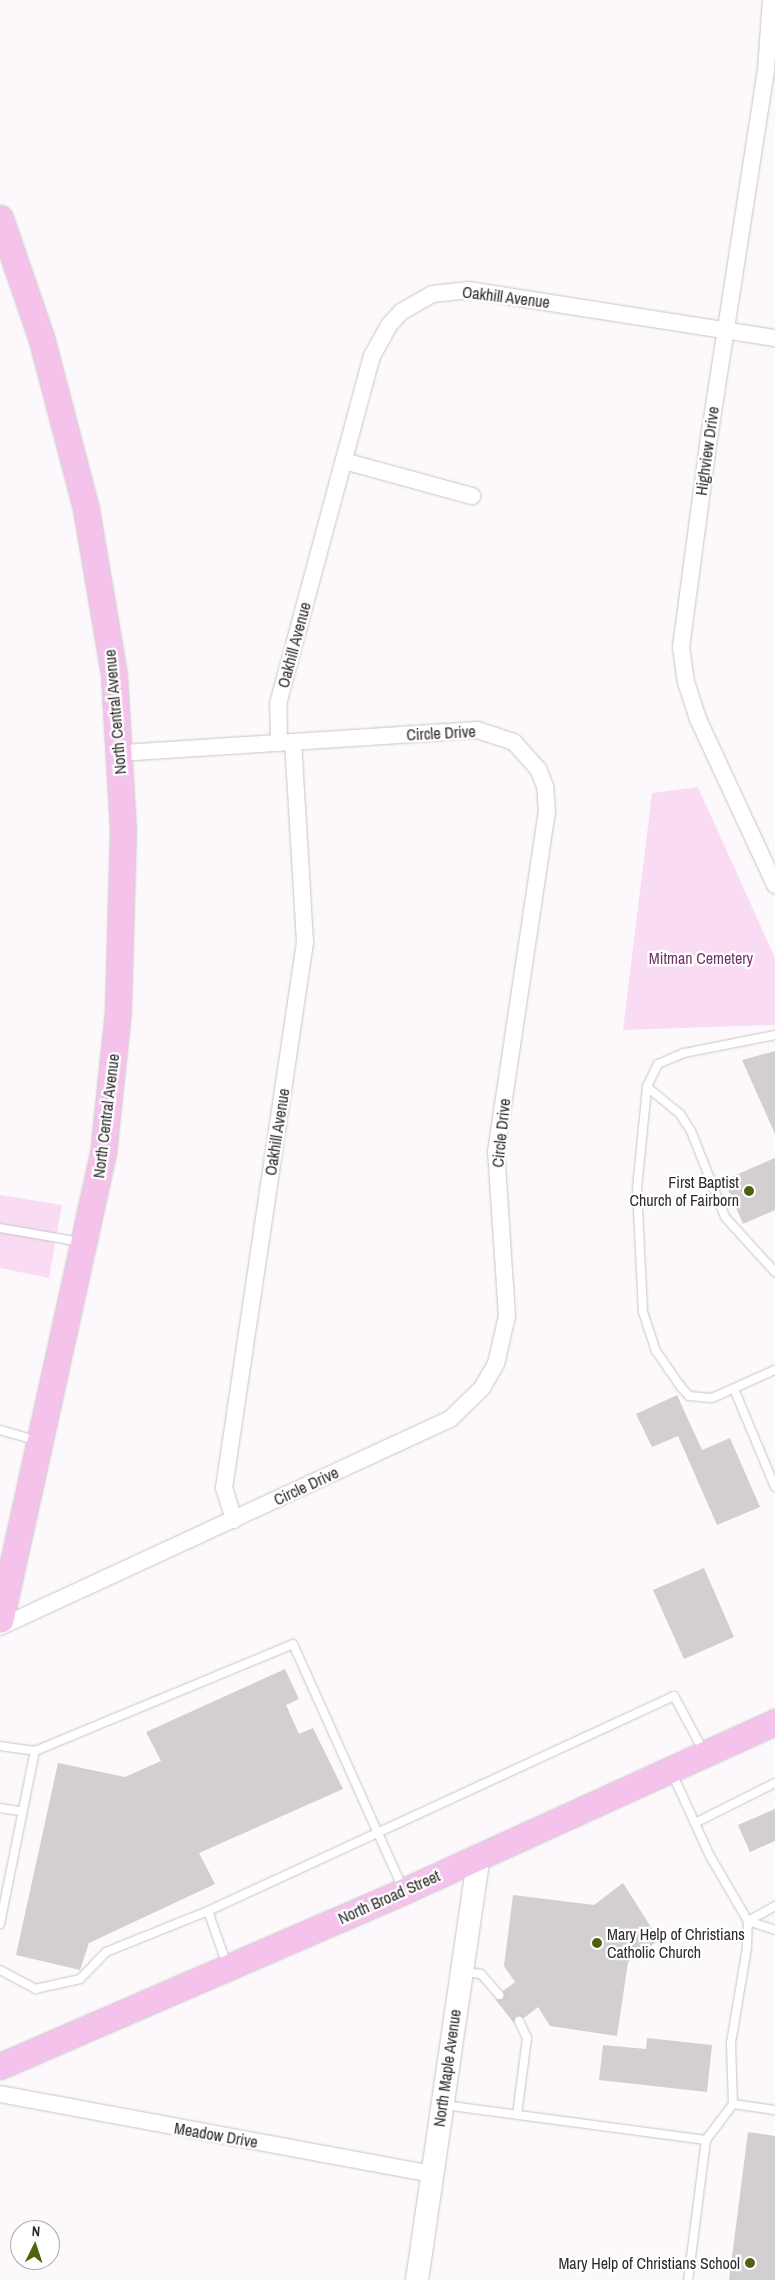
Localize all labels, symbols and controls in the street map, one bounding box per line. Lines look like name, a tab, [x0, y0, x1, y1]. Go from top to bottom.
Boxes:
street label: Oakhill Avenue	[461, 282, 551, 312]
street label: Highview Drive	[691, 405, 723, 497]
street label: Oakhill Avenue	[273, 600, 315, 690]
street label: North Central Avenue	[100, 648, 130, 776]
street label: Circle Drive	[406, 722, 476, 744]
park label: Mitman Cemetery	[649, 948, 753, 968]
street label: North Central Avenue	[89, 1052, 123, 1180]
street label: Oakhill Avenue	[261, 1087, 293, 1177]
street label: Circle Drive	[488, 1098, 514, 1168]
place label: First Baptist Church of Fairborn	[630, 1172, 739, 1210]
marker: First Baptist Church of Fairborn	[743, 1185, 755, 1197]
street label: Circle Drive	[271, 1463, 341, 1509]
street label: North Broad Street	[335, 1866, 443, 1928]
place label: Mary Help of Christians Catholic Church	[607, 1924, 745, 1962]
marker: Mary Help of Christians Catholic Church	[591, 1937, 603, 1949]
street label: North Maple Avenue	[429, 2008, 465, 2128]
street label: Meadow Drive	[173, 2118, 259, 2152]
north arrow	[10, 2220, 60, 2270]
text: N	[31, 2222, 41, 2240]
place label: Mary Help of Christians School	[558, 2253, 740, 2273]
marker: Mary Help of Christians School	[744, 2257, 756, 2269]

